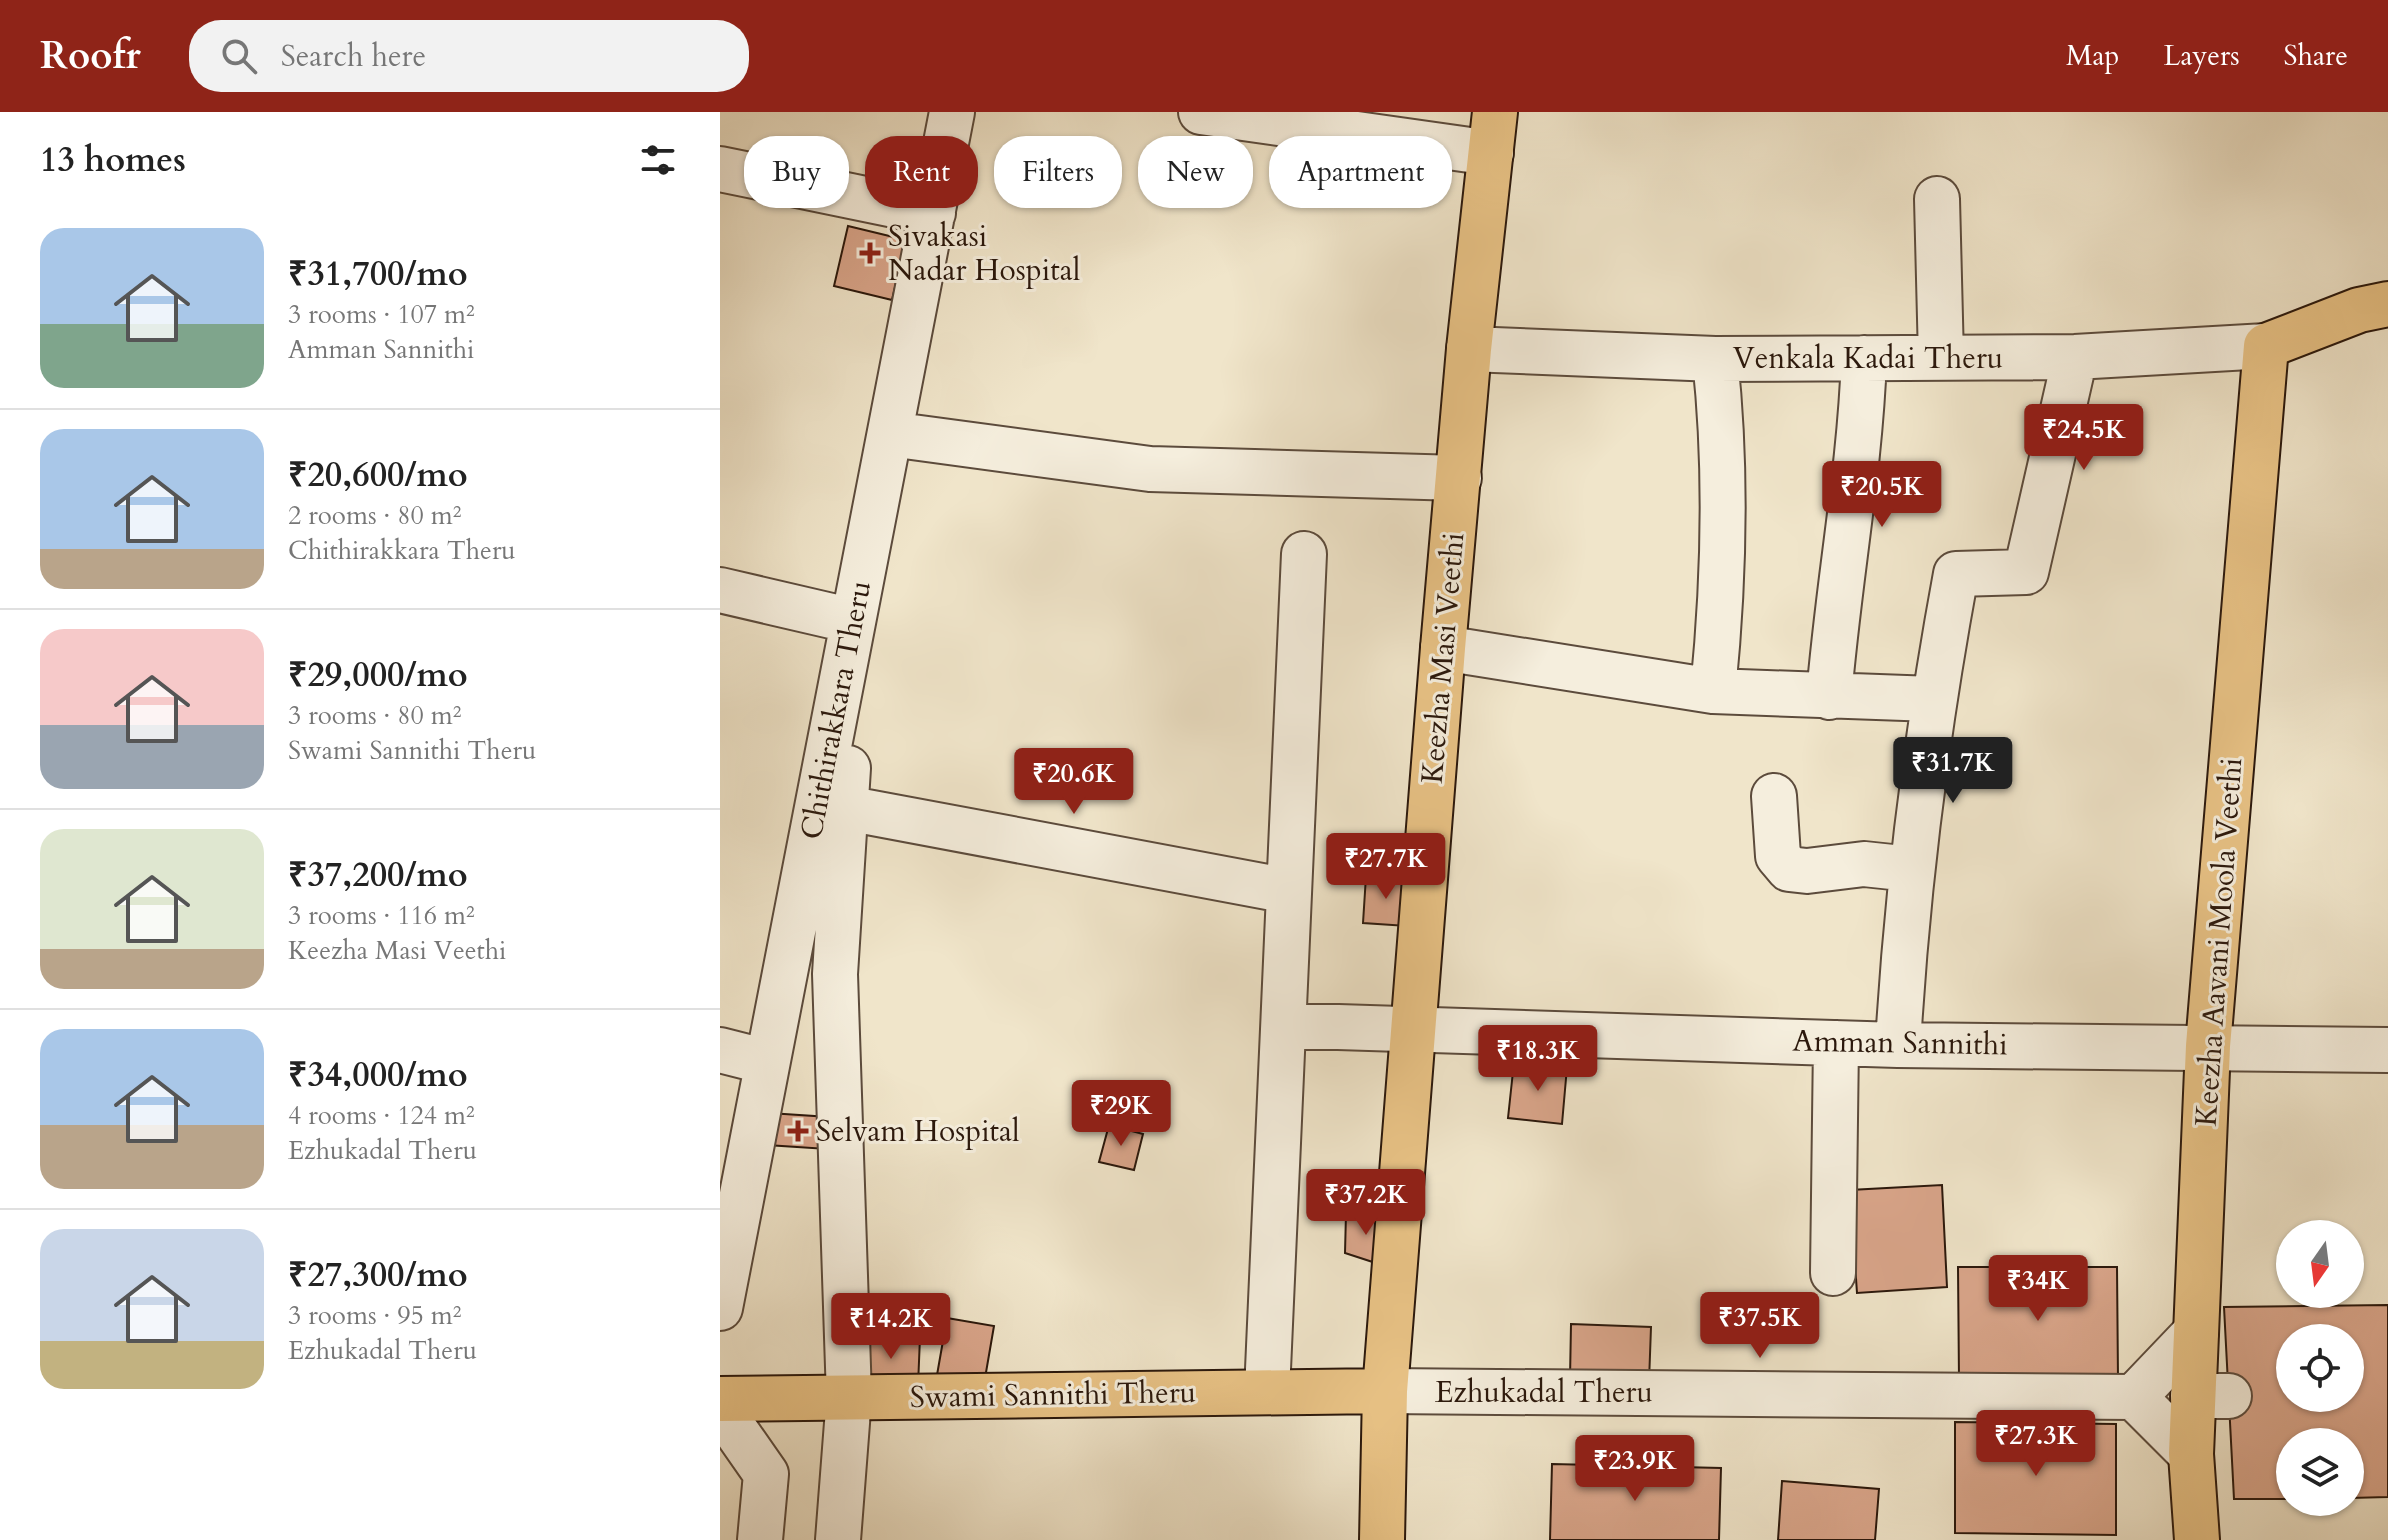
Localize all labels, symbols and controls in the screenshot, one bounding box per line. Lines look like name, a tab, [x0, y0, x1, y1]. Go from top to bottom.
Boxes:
search box	[189, 20, 749, 92]
text: Roofr	[40, 30, 141, 82]
icon: search	[217, 34, 261, 78]
text: Search here	[281, 36, 426, 77]
text: Map	[2066, 37, 2119, 75]
text: Layers	[2163, 37, 2240, 75]
text: Share	[2284, 37, 2348, 75]
chip: Buy	[744, 136, 849, 208]
chip: Rent	[865, 136, 978, 208]
chip: Filters	[994, 136, 1122, 208]
chip: New	[1138, 136, 1253, 208]
chip: Apartment	[1269, 136, 1452, 208]
text: 13 homes	[40, 137, 186, 183]
icon: filters	[636, 138, 680, 182]
place label: Sivakasi Nadar Hospital	[888, 216, 1081, 291]
marker: Sivakasi Nadar Hospital	[859, 242, 881, 264]
text: ₹31,700/mo	[288, 251, 468, 297]
icon: home	[104, 260, 200, 356]
text: 3 rooms · 107 m²	[288, 297, 475, 332]
text: Amman Sannithi	[288, 332, 474, 367]
street label: Venkala Kadai Theru	[1733, 338, 2003, 379]
pin: ₹24.5K	[2019, 404, 2149, 472]
text: ₹24.5K	[2042, 412, 2126, 447]
text: ₹20,600/mo	[288, 452, 468, 498]
icon: home	[104, 461, 200, 557]
pin: ₹20.5K	[1817, 461, 1947, 529]
text: ₹20.5K	[1840, 469, 1924, 504]
text: 2 rooms · 80 m²	[288, 498, 461, 533]
street label: Keezha Masi Veethi	[1412, 531, 1474, 785]
text: Chithirakkara Theru	[288, 533, 516, 568]
street label: Chithirakkara Theru	[791, 577, 881, 843]
text: ₹29,000/mo	[288, 652, 468, 698]
icon: home	[104, 661, 200, 757]
text: 3 rooms · 80 m²	[288, 698, 461, 733]
text: Swami Sannithi Theru	[288, 733, 536, 768]
pin: ₹31.7K	[1888, 737, 2018, 805]
text: ₹31.7K	[1911, 745, 1995, 780]
pin: ₹20.6K	[1009, 748, 1139, 816]
text: ₹20.6K	[1032, 756, 1116, 791]
street label: Keezha Aavani Moola Veethi	[2186, 756, 2252, 1128]
pin: ₹27.7K	[1321, 833, 1451, 901]
text: ₹27.7K	[1344, 841, 1428, 876]
text: ₹37,200/mo	[288, 852, 468, 898]
icon: home	[104, 861, 200, 957]
text: 3 rooms · 116 m²	[288, 898, 475, 933]
text: Keezha Masi Veethi	[288, 933, 506, 968]
street label: Amman Sannithi	[1792, 1021, 2008, 1065]
pin: ₹18.3K	[1473, 1025, 1603, 1093]
text: ₹18.3K	[1496, 1033, 1580, 1068]
text: ₹34,000/mo	[288, 1052, 468, 1098]
icon: home	[104, 1061, 200, 1157]
pin: ₹29K	[1074, 1080, 1168, 1148]
text: ₹29K	[1090, 1088, 1152, 1123]
text: 4 rooms · 124 m²	[288, 1098, 475, 1133]
place label: Selvam Hospital	[816, 1111, 1020, 1152]
marker: Selvam Hospital	[787, 1120, 809, 1142]
text: Ezhukadal Theru	[288, 1133, 477, 1168]
pin: ₹37.2K	[1301, 1169, 1431, 1237]
text: ₹37.2K	[1324, 1177, 1408, 1212]
north arrow	[2276, 1220, 2364, 1308]
map controls	[2276, 1220, 2364, 1516]
text: ₹27,300/mo	[288, 1252, 468, 1298]
pin: ₹34K	[1991, 1255, 2085, 1323]
icon: home	[104, 1261, 200, 1357]
text: ₹34K	[2007, 1263, 2069, 1298]
pin: ₹37.5K	[1695, 1292, 1825, 1360]
pin: ₹14.2K	[826, 1293, 956, 1361]
text: 3 rooms · 95 m²	[288, 1298, 461, 1333]
text: ₹37.5K	[1718, 1300, 1802, 1335]
text: ₹14.2K	[849, 1301, 933, 1336]
button: locate	[2276, 1324, 2364, 1412]
text: Ezhukadal Theru	[288, 1333, 477, 1368]
street label: Swami Sannithi Theru	[909, 1372, 1197, 1418]
street label: Ezhukadal Theru	[1435, 1372, 1653, 1413]
pin: ₹27.3K	[1971, 1410, 2101, 1478]
text: ₹27.3K	[1994, 1418, 2078, 1453]
button: layers	[2276, 1428, 2364, 1516]
pin: ₹23.9K	[1570, 1435, 1700, 1503]
text: ₹23.9K	[1593, 1443, 1677, 1478]

